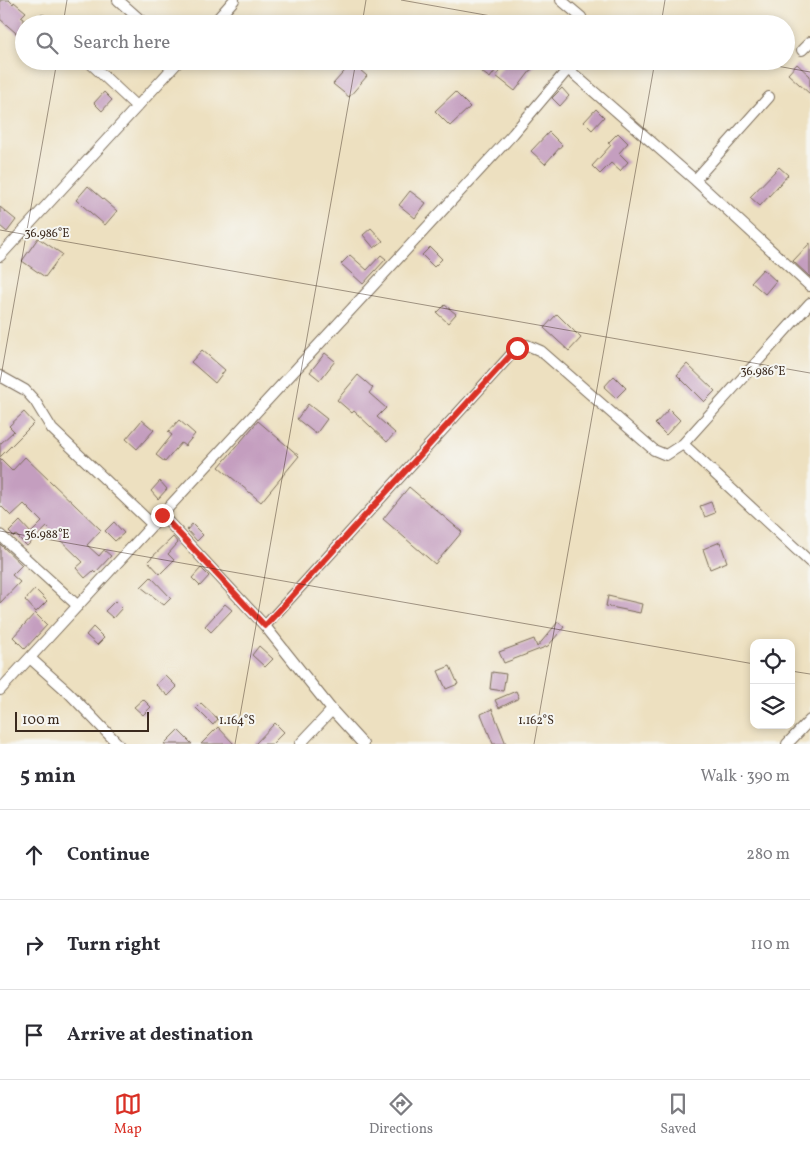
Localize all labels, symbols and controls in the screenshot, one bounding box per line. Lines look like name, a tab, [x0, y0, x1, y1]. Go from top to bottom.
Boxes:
search box	[15, 15, 795, 70]
icon: search	[33, 29, 61, 57]
text: Search here	[73, 30, 170, 56]
text: 36.986°E	[24, 226, 70, 242]
route start	[506, 337, 529, 360]
text: 36.986°E	[740, 364, 786, 380]
route end	[151, 504, 174, 527]
text: 36.988°E	[24, 527, 70, 543]
map controls	[750, 639, 795, 729]
button: locate	[750, 639, 795, 684]
button: layers	[750, 684, 795, 729]
scale bar	[15, 709, 149, 732]
text: 100 m	[22, 711, 60, 730]
text: 1.164°S	[219, 713, 255, 729]
text: 1.162°S	[518, 713, 554, 729]
text: 5 min	[20, 762, 76, 791]
text: Walk · 390 m	[701, 766, 790, 788]
icon: ahead	[20, 841, 48, 869]
text: Continue	[67, 842, 150, 868]
text: 280 m	[746, 844, 790, 866]
icon: right	[20, 931, 48, 959]
text: Turn right	[67, 932, 160, 958]
text: 110 m	[751, 934, 790, 956]
icon: arrive	[20, 1021, 48, 1049]
text: Arrive at destination	[67, 1022, 253, 1048]
tab: Map	[114, 1090, 142, 1139]
tab: Directions	[369, 1090, 433, 1139]
tab: Saved	[660, 1090, 696, 1139]

